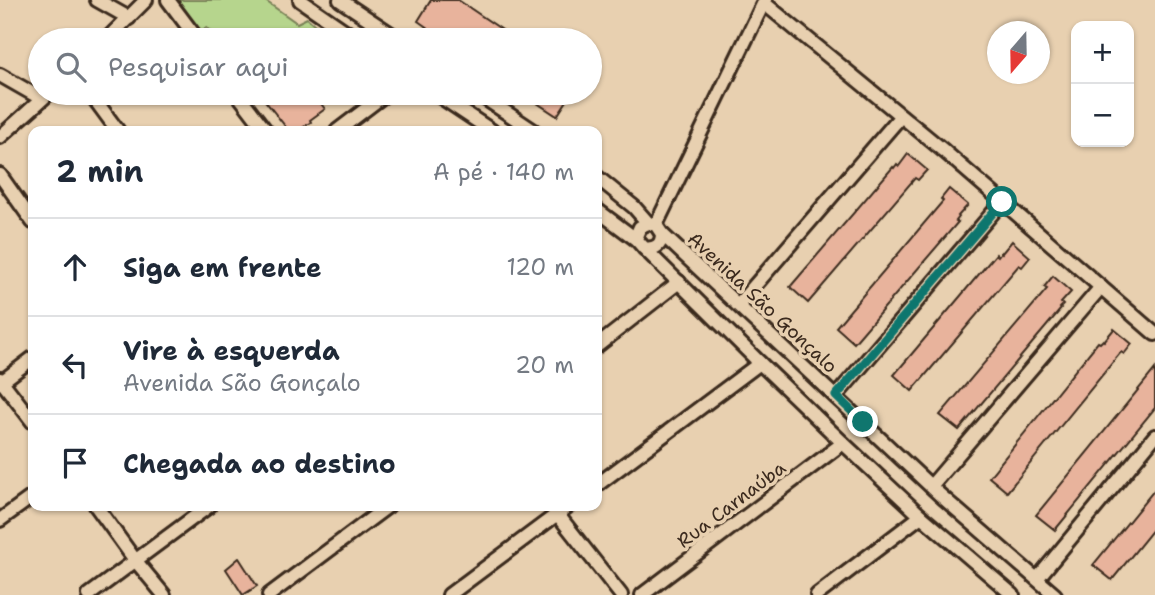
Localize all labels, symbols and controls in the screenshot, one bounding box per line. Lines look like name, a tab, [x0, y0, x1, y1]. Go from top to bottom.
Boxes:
north arrow	[987, 21, 1050, 84]
map controls	[1071, 21, 1134, 147]
button: +	[1071, 21, 1134, 84]
search box	[28, 28, 602, 105]
icon: search	[52, 48, 90, 86]
text: Pesquisar aqui	[108, 49, 289, 84]
button: −	[1071, 84, 1134, 147]
text: 2 min	[56, 151, 143, 192]
text: A pé · 140 m	[433, 157, 574, 187]
route start	[986, 186, 1017, 217]
street label: Avenida São Gonçalo	[682, 226, 843, 378]
icon: ahead	[56, 248, 94, 286]
text: Siga em frente	[123, 250, 322, 285]
text: 120 m	[506, 252, 574, 282]
text: Vire à esquerda	[123, 333, 340, 368]
icon: left	[56, 346, 94, 384]
text: 20 m	[515, 350, 574, 380]
text: Avenida São Gonçalo	[123, 368, 361, 398]
route end	[847, 406, 878, 437]
icon: arrive	[56, 444, 94, 482]
text: Chegada ao destino	[123, 446, 396, 481]
street label: Rua Carnaúba	[672, 455, 791, 554]

